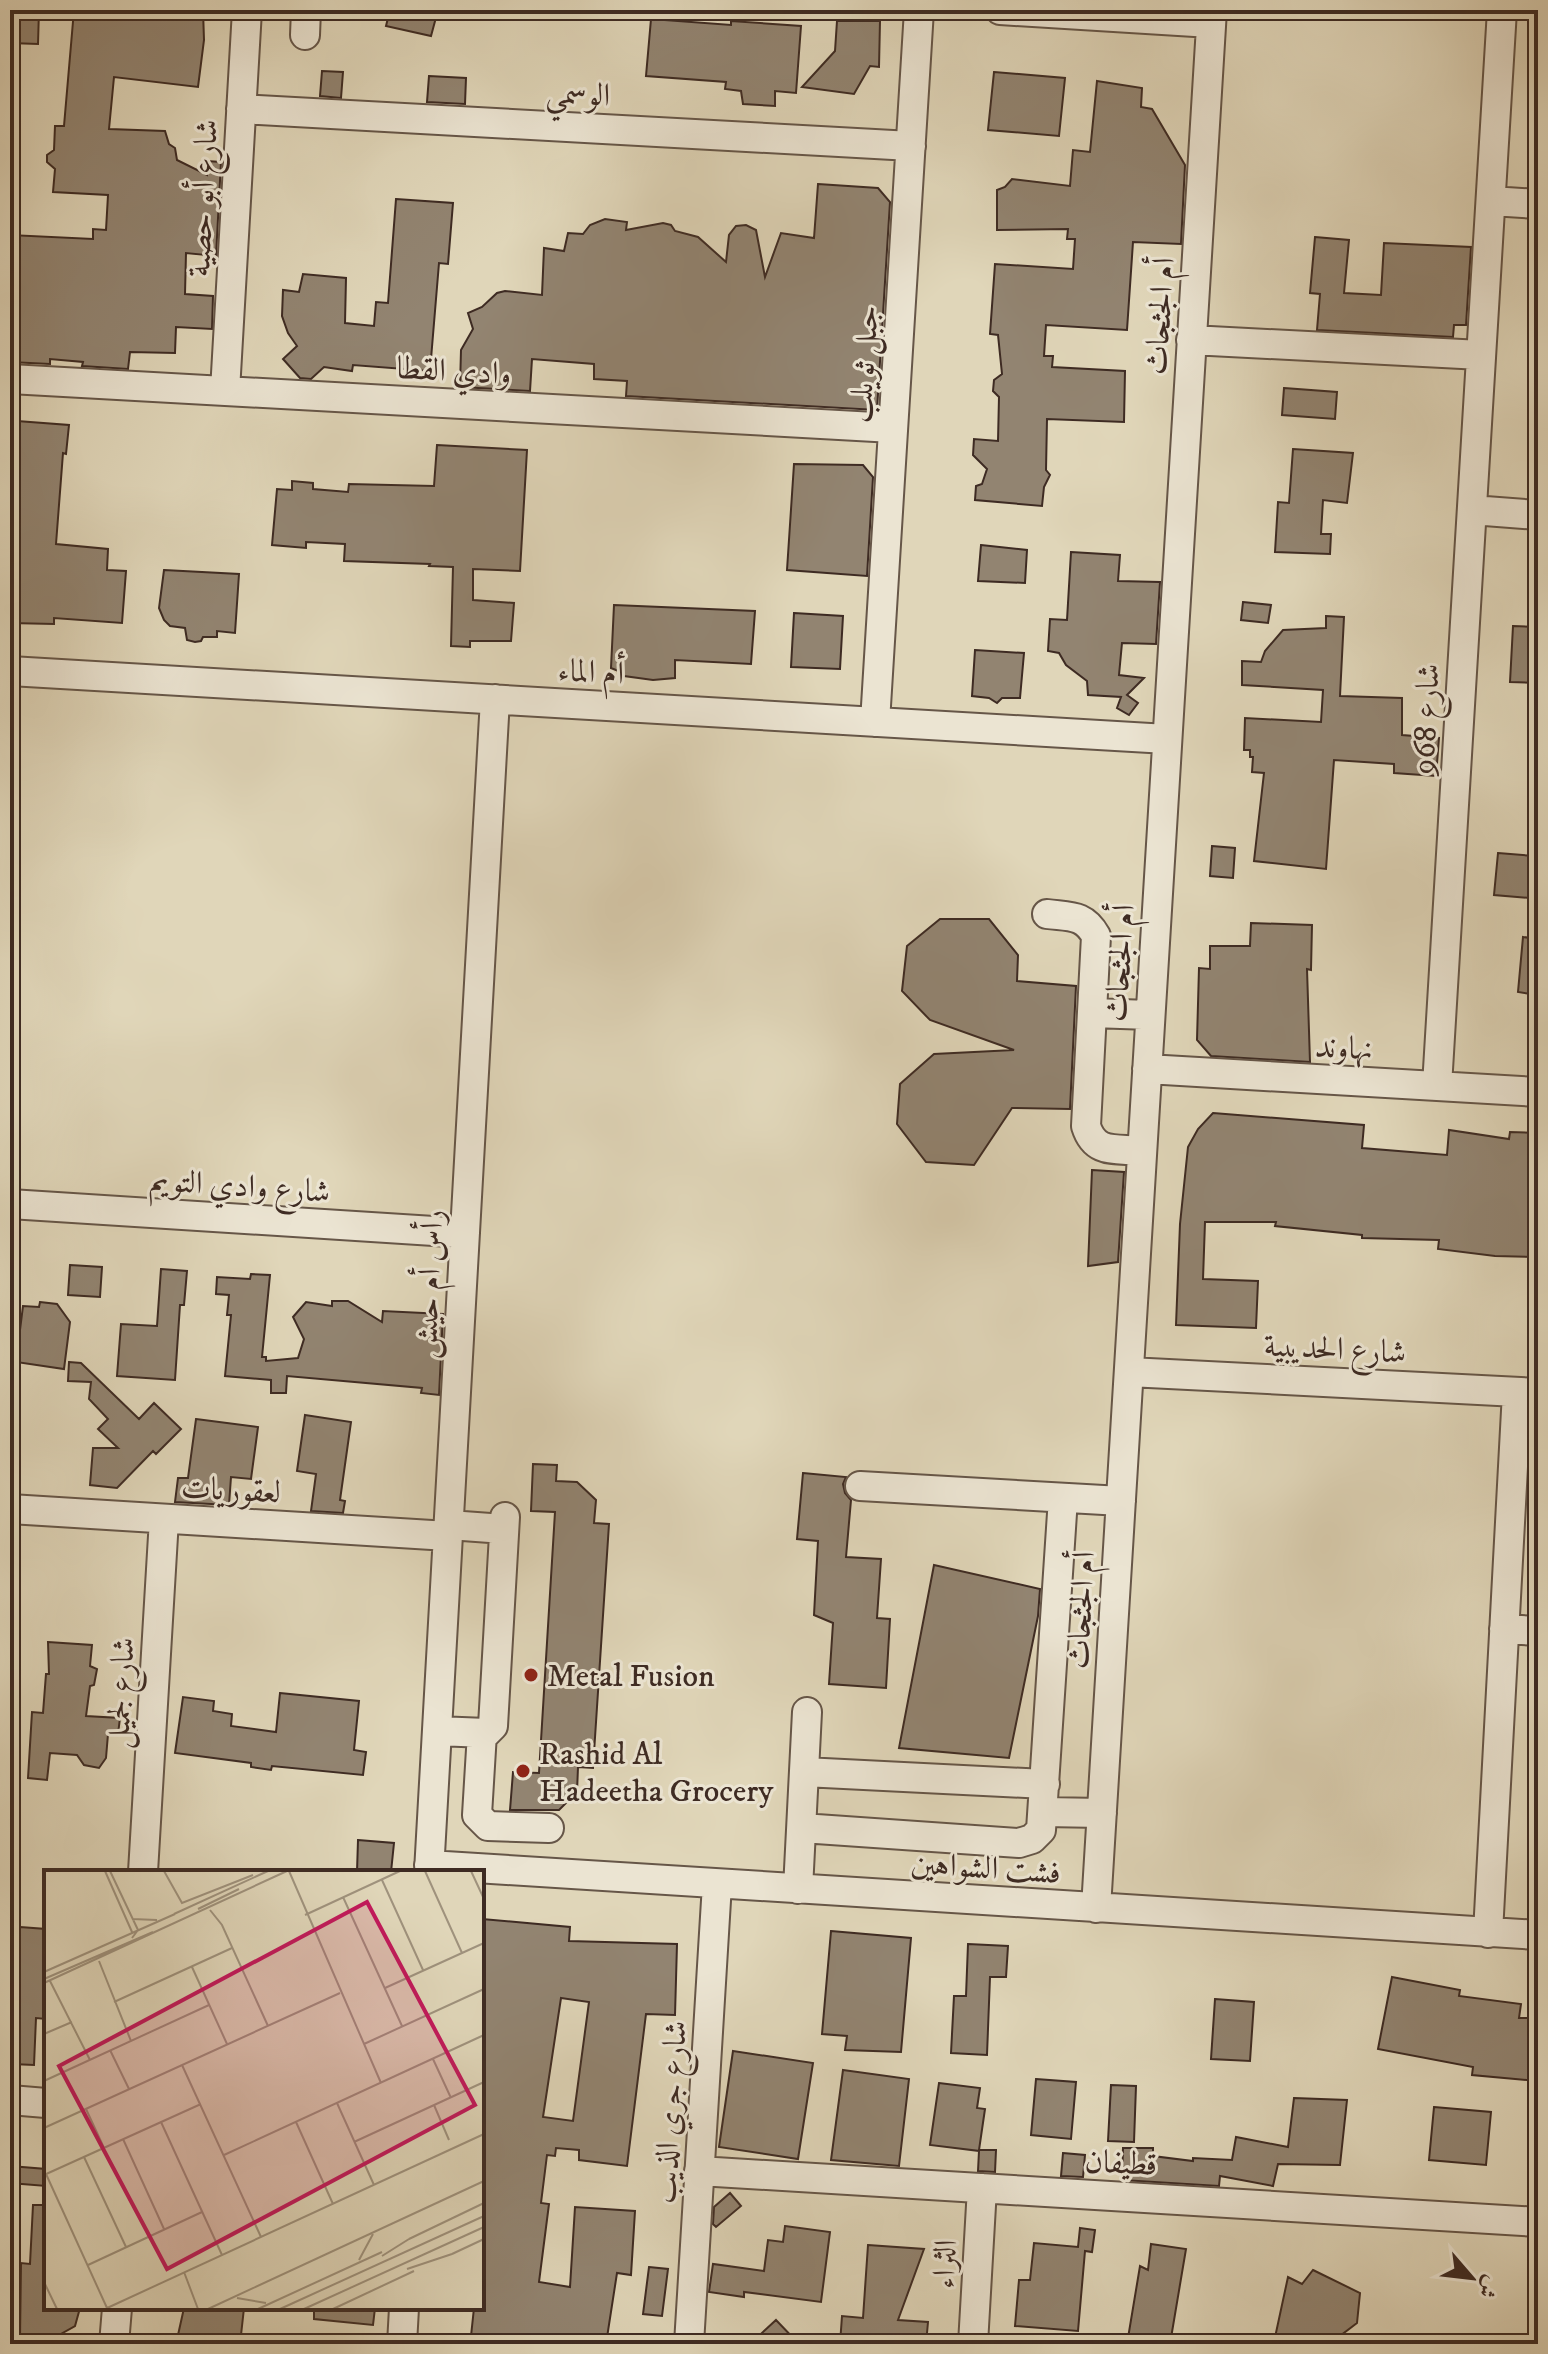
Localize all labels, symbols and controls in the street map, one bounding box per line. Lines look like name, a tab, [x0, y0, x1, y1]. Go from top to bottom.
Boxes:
street label: الوسمي	[544, 73, 611, 125]
street label: شارع أبو حصية	[176, 118, 233, 278]
street label: أم الجثجاث	[1133, 255, 1191, 377]
street label: جبل ثويلب	[841, 304, 890, 424]
street label: وادي القطا	[395, 349, 512, 398]
street label: أم الماء	[556, 647, 626, 701]
street label: شارع 968	[1404, 663, 1455, 778]
street label: أم الجثجاث	[1093, 902, 1151, 1024]
street label: نهاوند	[1314, 1028, 1374, 1070]
street label: شارع وادي التويم	[148, 1161, 331, 1219]
street label: رأس أم حيش	[402, 1208, 460, 1360]
street label: شارع الحديبية	[1262, 1326, 1407, 1379]
street label: لعقوريات	[180, 1468, 282, 1514]
street label: أم الجثجاث	[1055, 1550, 1111, 1670]
street label: شارع لجميل	[99, 1636, 150, 1750]
place label: Metal Fusion	[547, 1657, 715, 1697]
marker: Metal Fusion	[522, 1666, 540, 1684]
place label: Rashid Al Hadeetha Grocery	[539, 1735, 774, 1812]
marker: Rashid Al Hadeetha Grocery	[514, 1762, 532, 1780]
street label: فشت الشواهين	[910, 1844, 1062, 1894]
inset map	[44, 1870, 484, 2310]
street label: شارع جري الذيب	[645, 2019, 702, 2205]
street label: قطيفان	[1084, 2142, 1158, 2186]
street label: الثراء	[925, 2238, 967, 2290]
north arrow	[1432, 2238, 1512, 2318]
text: ش	[1471, 2271, 1505, 2303]

